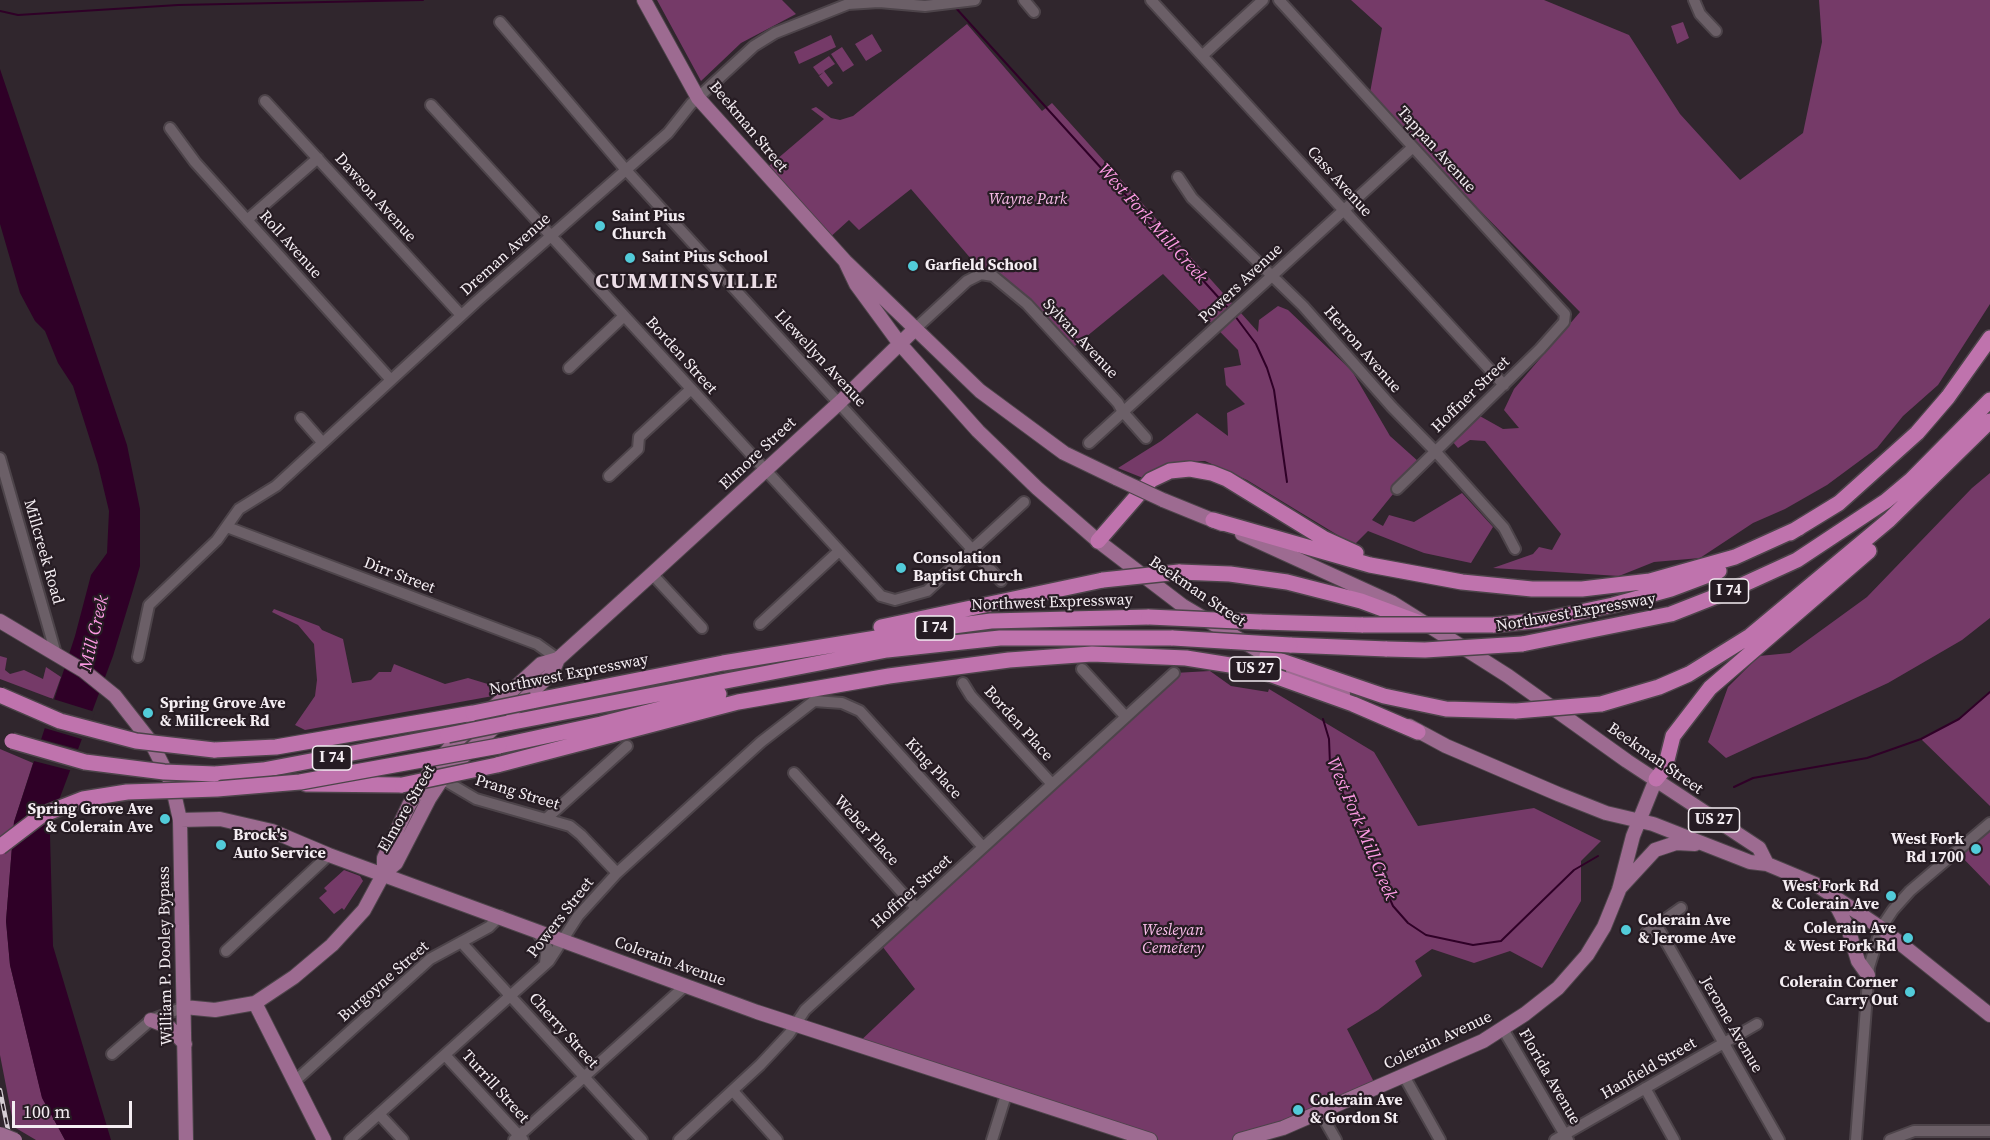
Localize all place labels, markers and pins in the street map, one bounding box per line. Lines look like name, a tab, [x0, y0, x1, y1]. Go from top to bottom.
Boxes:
place label: Saint Pius Church	[612, 207, 685, 245]
marker: Saint Pius Church	[593, 219, 607, 233]
place label: Saint Pius School	[642, 248, 768, 268]
marker: Saint Pius School	[623, 251, 637, 265]
place label: Garfield School	[925, 256, 1037, 276]
marker: Garfield School	[906, 259, 920, 273]
place label: Consolation Baptist Church	[913, 549, 1023, 587]
marker: Consolation Baptist Church	[894, 561, 908, 575]
place label: Spring Grove Ave & Millcreek Rd	[160, 694, 286, 732]
marker: Spring Grove Ave & Millcreek Rd	[141, 706, 155, 720]
place label: Spring Grove Ave & Colerain Ave	[27, 800, 153, 838]
marker: Spring Grove Ave & Colerain Ave	[158, 812, 172, 826]
place label: Brock's Auto Service	[233, 826, 326, 864]
place label: West Fork Rd 1700	[1891, 830, 1964, 868]
marker: Brock's Auto Service	[214, 838, 228, 852]
marker: West Fork Rd 1700	[1969, 842, 1983, 856]
place label: West Fork Rd & Colerain Ave	[1772, 877, 1879, 915]
marker: West Fork Rd & Colerain Ave	[1884, 889, 1898, 903]
place label: Colerain Ave & Jerome Ave	[1638, 911, 1736, 949]
place label: Colerain Ave & West Fork Rd	[1784, 919, 1896, 957]
marker: Colerain Ave & Jerome Ave	[1619, 923, 1633, 937]
marker: Colerain Ave & West Fork Rd	[1901, 931, 1915, 945]
place label: Colerain Corner Carry Out	[1780, 973, 1898, 1011]
marker: Colerain Corner Carry Out	[1903, 985, 1917, 999]
place label: Colerain Ave & Gordon St	[1310, 1091, 1403, 1129]
marker: Colerain Ave & Gordon St	[1291, 1103, 1305, 1117]

